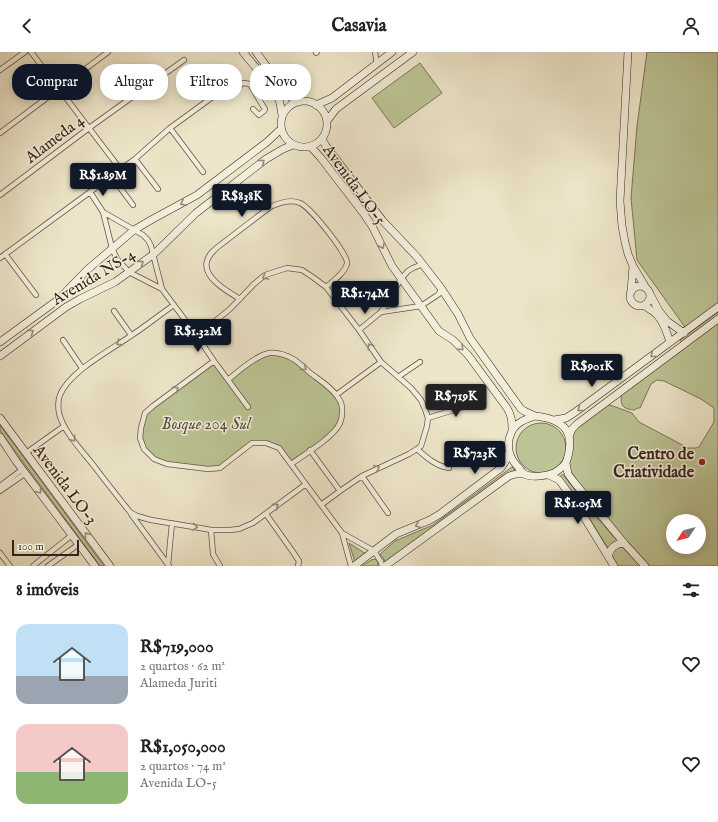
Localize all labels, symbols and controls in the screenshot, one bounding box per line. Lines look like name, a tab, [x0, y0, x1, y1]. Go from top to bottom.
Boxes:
icon: back	[16, 15, 38, 37]
text: Casavia	[331, 15, 387, 38]
icon: person	[680, 15, 702, 37]
chip: Comprar	[12, 64, 92, 100]
chip: Alugar	[100, 64, 168, 100]
chip: Filtros	[176, 64, 242, 100]
chip: Novo	[250, 64, 311, 100]
street label: Alameda 4	[21, 111, 89, 169]
street label: Avenida LO-5	[317, 140, 389, 229]
one-way arrow	[258, 159, 265, 167]
pin: R$1.89M	[66, 163, 140, 197]
text: R$1.89M	[79, 167, 127, 184]
pin: R$838K	[209, 184, 275, 218]
text: R$838K	[221, 188, 263, 205]
one-way arrow	[180, 198, 187, 206]
one-way arrow	[377, 242, 385, 250]
street label: Avenida NS-4	[48, 245, 139, 311]
one-way arrow	[137, 261, 144, 268]
one-way arrow	[262, 272, 269, 279]
pin: R$1.74M	[328, 281, 402, 315]
text: R$1.74M	[341, 285, 389, 302]
pin: R$1.32M	[161, 319, 235, 353]
text: R$1.32M	[174, 323, 222, 340]
one-way arrow	[27, 330, 34, 337]
one-way arrow	[117, 339, 124, 346]
one-way arrow	[368, 343, 375, 350]
one-way arrow	[456, 343, 464, 351]
one-way arrow	[650, 350, 657, 357]
pin: R$901K	[559, 354, 625, 388]
text: R$901K	[570, 358, 614, 375]
one-way arrow	[300, 363, 307, 370]
pin: R$719K	[423, 384, 489, 418]
one-way arrow	[172, 386, 179, 394]
text: R$719K	[434, 388, 478, 405]
one-way arrow	[577, 404, 584, 411]
park label: Bosque 204 Sul	[161, 415, 252, 435]
one-way arrow	[69, 435, 76, 442]
street label: Avenida LO-3	[27, 441, 101, 529]
pin: R$723K	[442, 441, 508, 475]
text: R$723K	[453, 445, 497, 462]
place label: Centro de Criatividade	[613, 445, 695, 483]
marker: Centro de Criatividade	[697, 457, 707, 467]
one-way arrow	[373, 465, 380, 473]
one-way arrow	[35, 487, 42, 494]
pin: R$1.05M	[541, 491, 615, 525]
text: R$1.05M	[554, 495, 602, 512]
one-way arrow	[272, 503, 279, 511]
north arrow	[666, 514, 706, 554]
map controls	[666, 514, 706, 554]
one-way arrow	[415, 520, 423, 528]
one-way arrow	[192, 522, 198, 531]
one-way arrow	[85, 532, 92, 539]
scale bar	[12, 538, 79, 557]
text: 100 m	[18, 540, 44, 554]
icon: filters	[680, 579, 702, 601]
text: 8 imóveis	[16, 580, 79, 601]
text: R$719,000	[140, 637, 214, 658]
icon: home	[48, 640, 96, 688]
icon: heart	[680, 653, 702, 675]
text: 2 quartos · 62 m²	[140, 658, 225, 675]
text: Alameda Juriti	[140, 675, 217, 692]
text: R$1,050,000	[140, 737, 226, 758]
icon: home	[48, 740, 96, 788]
icon: heart	[680, 753, 702, 775]
text: 2 quartos · 74 m²	[140, 758, 226, 775]
text: Avenida LO-5	[140, 775, 217, 792]

